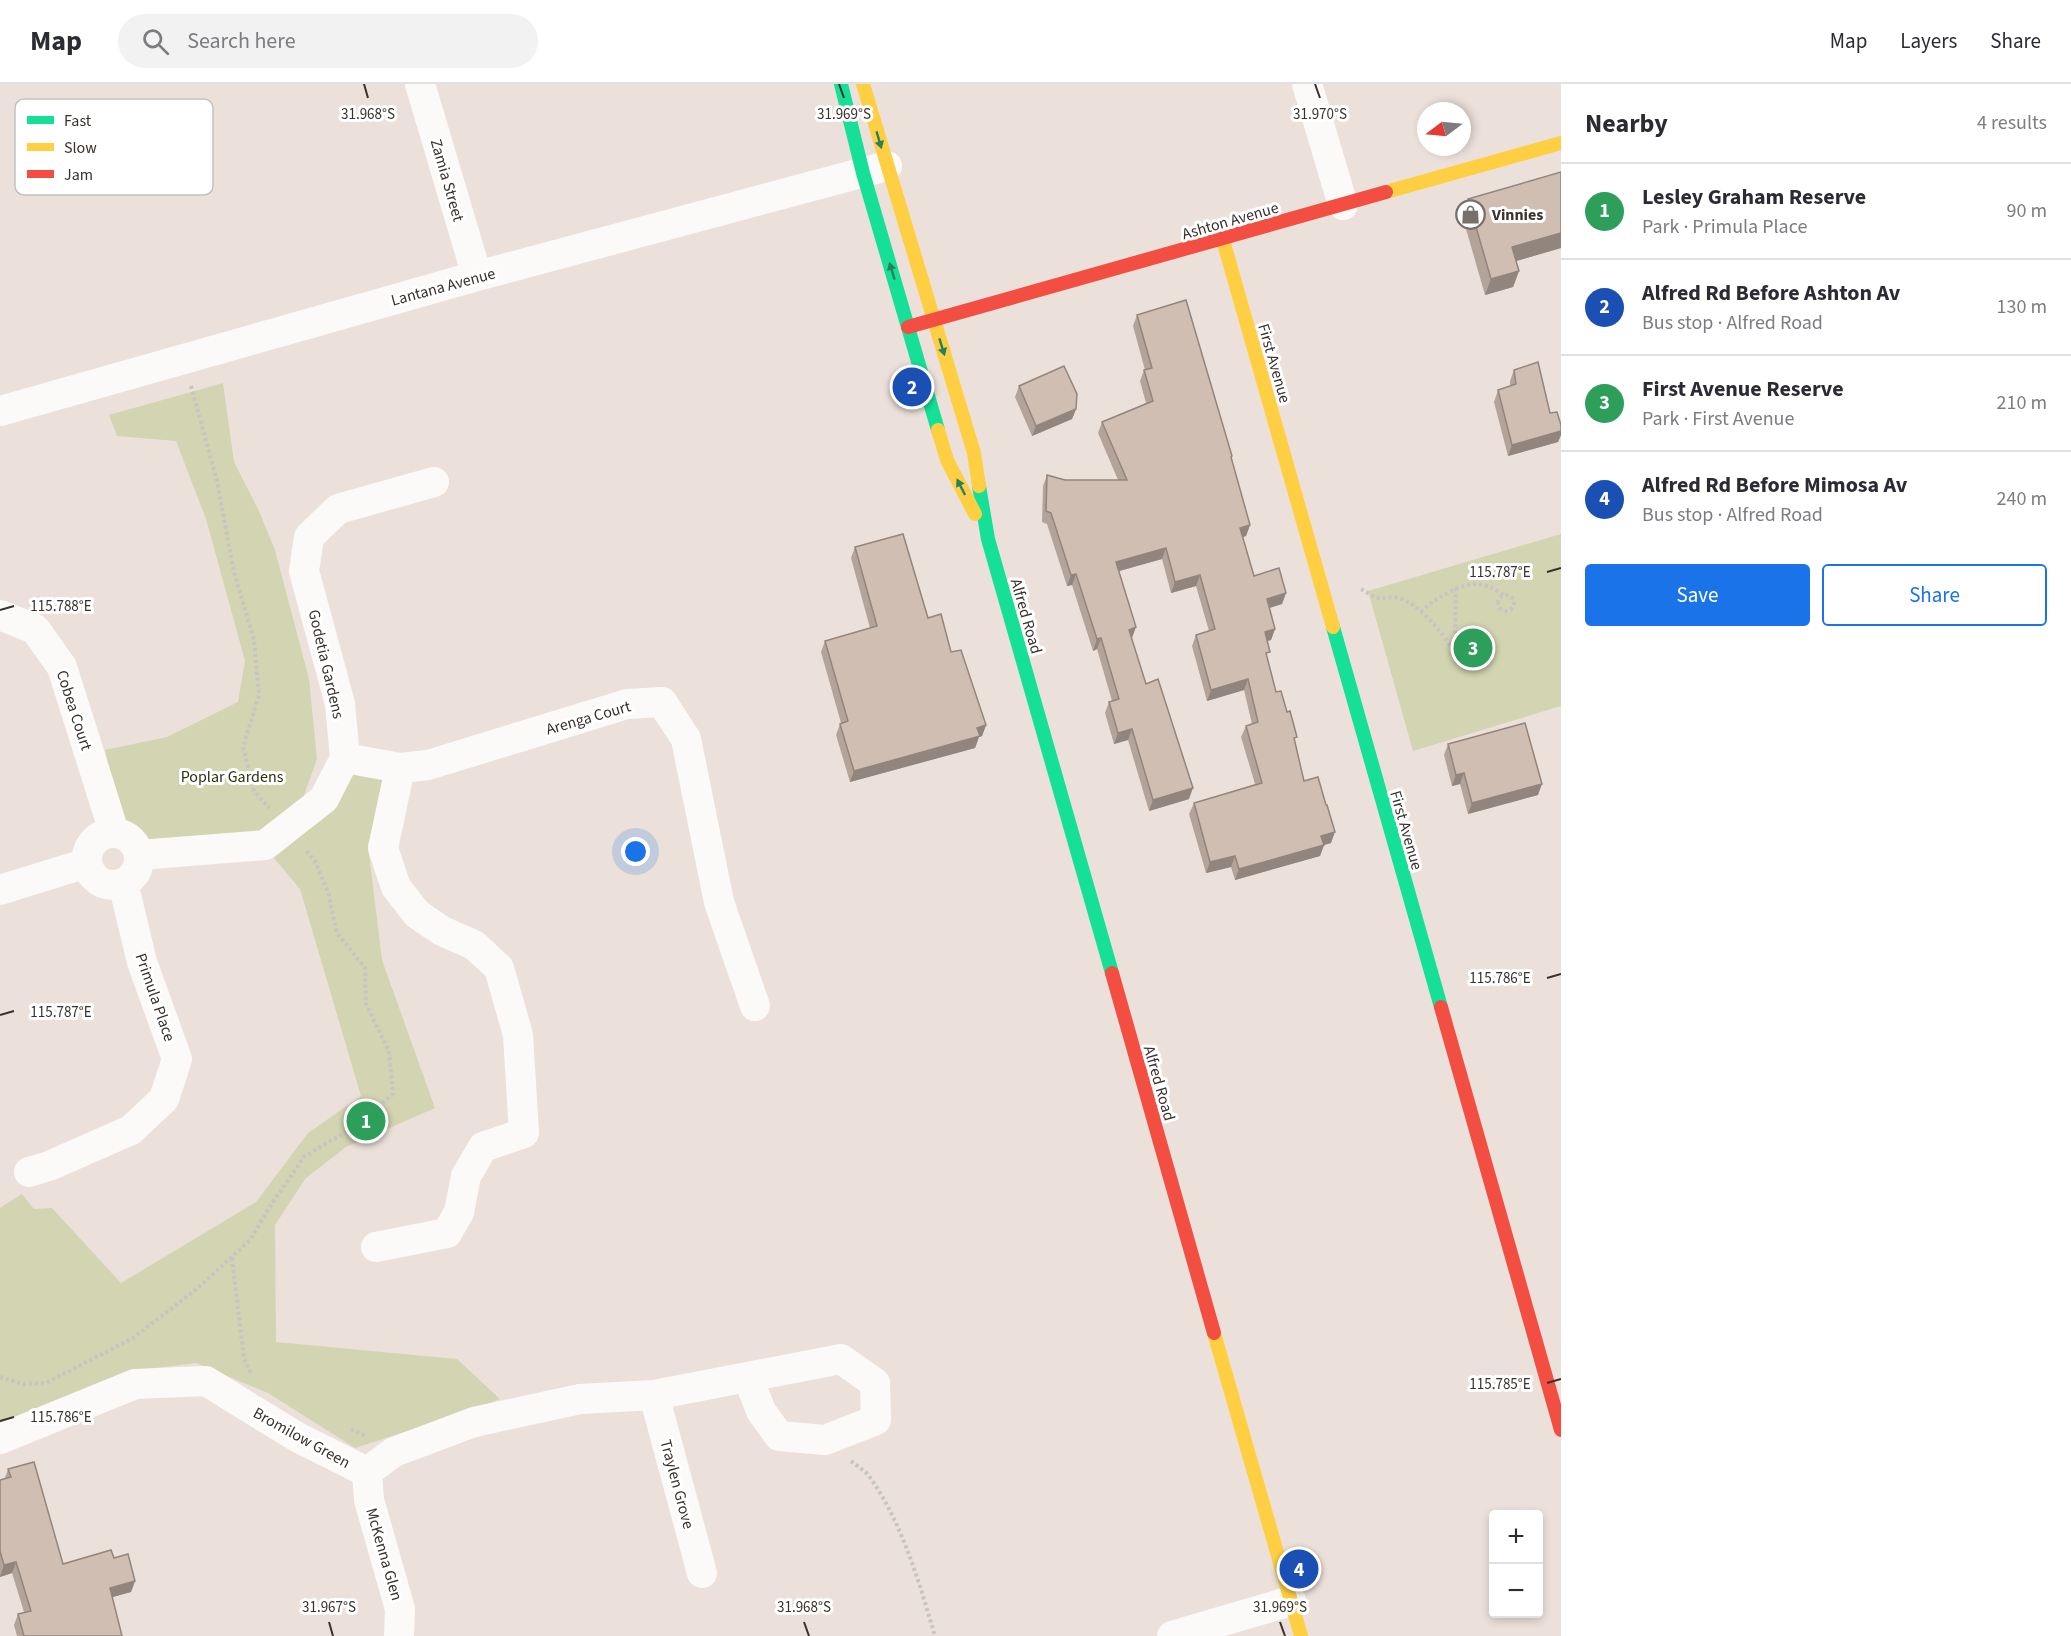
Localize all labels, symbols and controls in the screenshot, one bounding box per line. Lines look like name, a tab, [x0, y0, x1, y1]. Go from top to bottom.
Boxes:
search box	[118, 14, 538, 68]
text: Map	[30, 21, 82, 61]
icon: search	[139, 25, 172, 58]
text: Search here	[187, 25, 296, 57]
text: Map	[1830, 26, 1867, 56]
text: Layers	[1900, 26, 1957, 56]
text: Share	[1990, 26, 2041, 56]
legend	[15, 99, 213, 195]
north arrow	[1417, 102, 1471, 156]
text: 31.968°S	[341, 104, 395, 125]
text: 31.969°S	[817, 104, 871, 125]
text: 31.970°S	[1293, 104, 1347, 125]
text: Nearby	[1585, 105, 1668, 142]
text: 4 results	[1977, 109, 2047, 137]
text: Fast	[64, 110, 92, 132]
one-way arrow	[875, 131, 885, 149]
street label: Zamia Street	[425, 136, 469, 225]
text: Slow	[64, 137, 97, 159]
text: Jam	[64, 164, 93, 186]
text: Lesley Graham Reserve	[1642, 181, 1866, 213]
street label: Ashton Avenue	[1179, 197, 1281, 245]
text: 1	[1599, 197, 1610, 225]
text: 90 m	[2007, 197, 2047, 225]
shop icon: Vinnies	[1455, 198, 1487, 230]
place label: Vinnies	[1491, 204, 1543, 226]
text: Park · Primula Place	[1642, 213, 1807, 241]
street label: Lantana Avenue	[389, 262, 498, 311]
one-way arrow	[887, 262, 896, 280]
text: Alfred Rd Before Ashton Av	[1642, 277, 1900, 309]
text: 2	[1599, 293, 1610, 321]
text: 130 m	[1997, 293, 2047, 321]
text: Bus stop · Alfred Road	[1642, 309, 1823, 337]
street label: First Avenue	[1252, 321, 1296, 406]
one-way arrow	[938, 338, 947, 356]
pin: 2	[892, 364, 932, 410]
text: First Avenue Reserve	[1642, 373, 1844, 405]
text: 3	[1599, 389, 1610, 417]
text: 210 m	[1997, 389, 2047, 417]
text: Park · First Avenue	[1642, 405, 1794, 433]
text: Alfred Rd Before Mimosa Av	[1642, 469, 1907, 501]
one-way arrow	[956, 478, 966, 495]
text: 4	[1599, 485, 1610, 513]
text: 240 m	[1997, 485, 2047, 513]
text: Bus stop · Alfred Road	[1642, 501, 1823, 529]
text: 115.787°E	[1469, 562, 1531, 583]
button: Save	[1585, 564, 1810, 626]
button: Share	[1822, 564, 2047, 626]
street label: Alfred Road	[1005, 576, 1047, 656]
text: 115.788°E	[30, 596, 92, 617]
street label: Godetia Gardens	[303, 607, 349, 721]
pin: 3	[1454, 626, 1492, 670]
street label: Cobea Court	[51, 667, 98, 754]
street label: Arenga Court	[543, 695, 634, 741]
park label: Poplar Gardens	[181, 766, 284, 788]
street label: First Avenue	[1384, 788, 1428, 873]
your location	[621, 837, 650, 866]
street label: Primula Place	[130, 950, 180, 1044]
text: 115.786°E	[1469, 968, 1531, 989]
text: 115.787°E	[30, 1002, 92, 1023]
street label: Alfred Road	[1138, 1043, 1180, 1123]
pin: 1	[346, 1098, 386, 1144]
text: 115.785°E	[1469, 1374, 1531, 1395]
street label: Bromilow Green	[249, 1402, 354, 1474]
text: 115.786°E	[30, 1407, 92, 1428]
street label: Traylen Grove	[655, 1437, 700, 1531]
street label: McKenna Glen	[360, 1505, 408, 1603]
map controls	[1489, 1510, 1543, 1618]
button: +	[1489, 1510, 1543, 1564]
pin: 4	[1280, 1546, 1318, 1592]
button: −	[1489, 1564, 1543, 1618]
text: 31.967°S	[302, 1597, 356, 1618]
text: 31.968°S	[777, 1597, 831, 1618]
text: 31.969°S	[1253, 1597, 1307, 1618]

